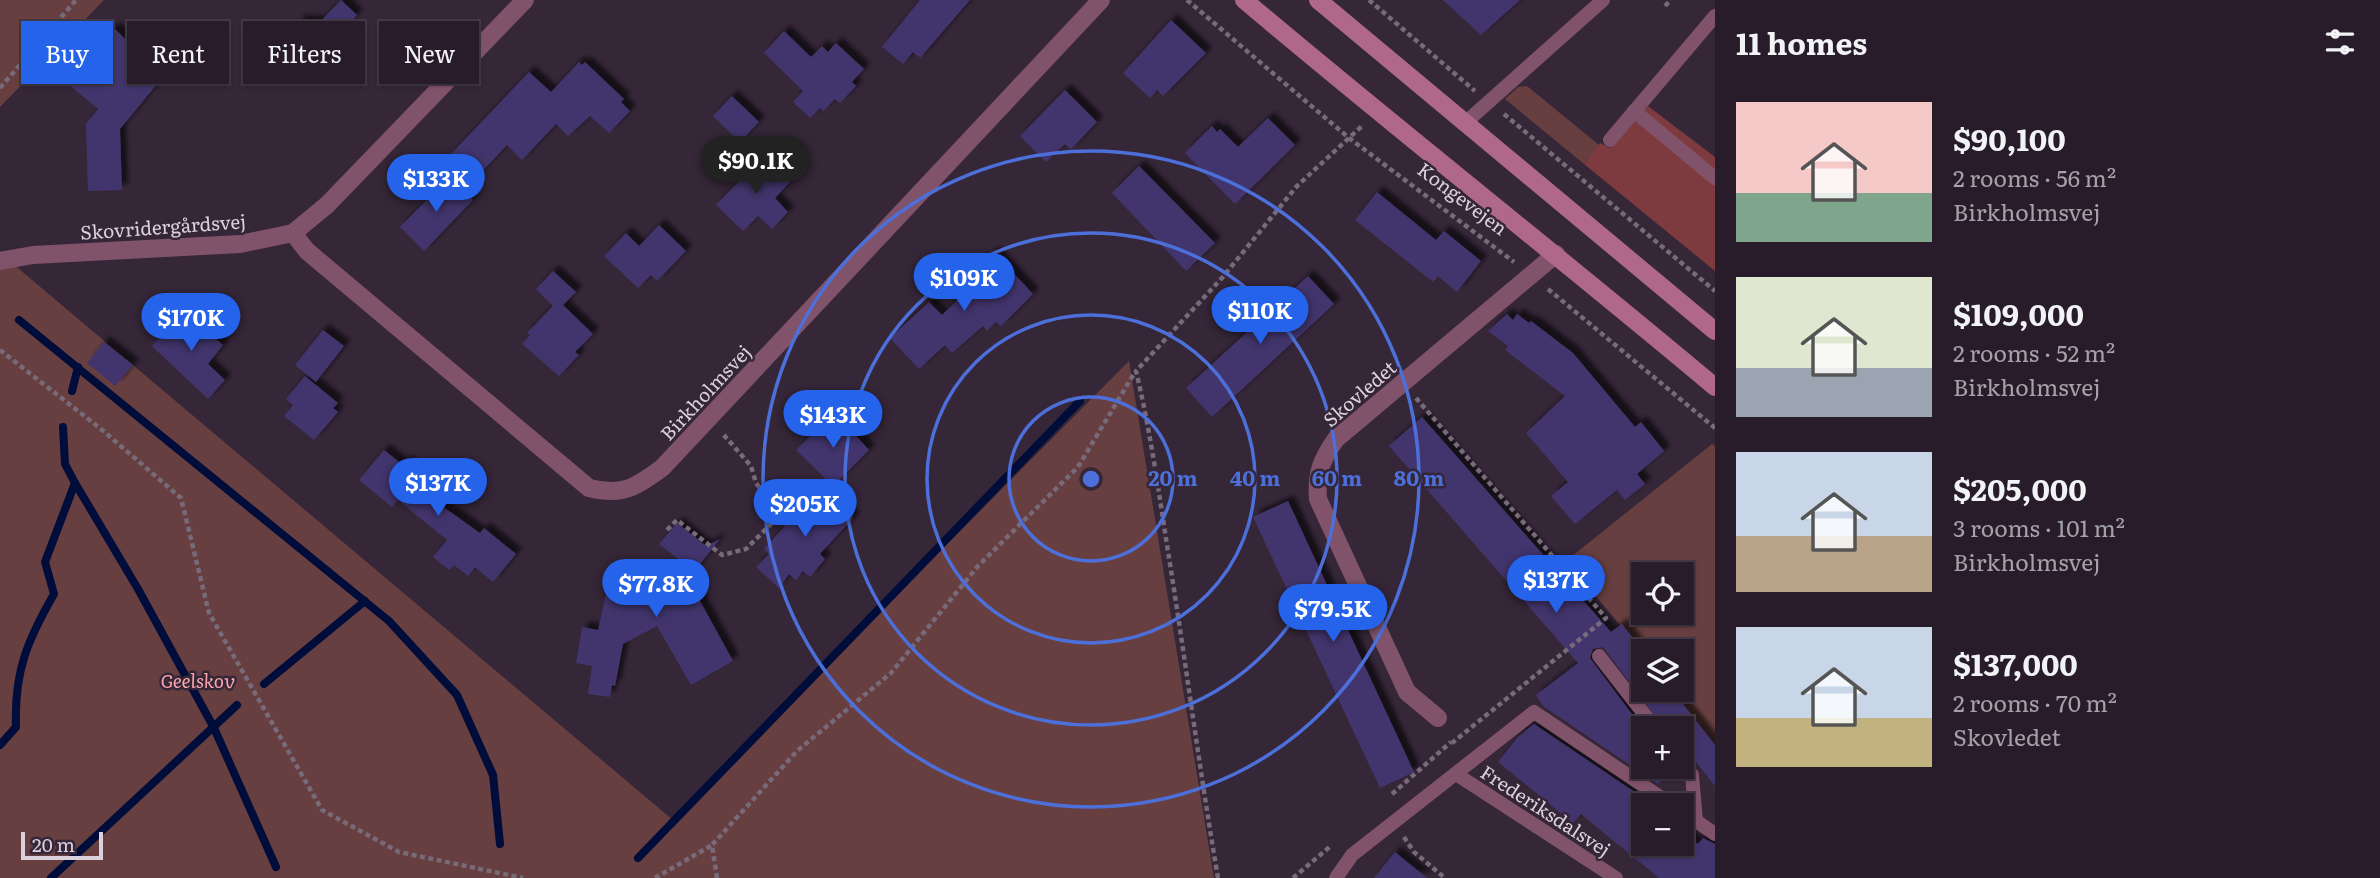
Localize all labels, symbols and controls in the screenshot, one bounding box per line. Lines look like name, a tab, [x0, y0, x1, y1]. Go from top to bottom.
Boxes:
text: 11 homes	[1736, 20, 1867, 64]
chip: Buy	[21, 21, 113, 84]
chip: Rent	[127, 21, 229, 84]
chip: Filters	[243, 21, 365, 84]
chip: New	[379, 21, 479, 84]
icon: filters	[2321, 23, 2359, 61]
text: $90,100	[1953, 116, 2066, 160]
icon: home	[1792, 130, 1876, 214]
pin: $90.1K	[699, 136, 813, 196]
text: $90.1K	[718, 142, 794, 176]
pin: $133K	[387, 154, 485, 214]
street label: Kongevejen	[1412, 155, 1514, 241]
text: $133K	[403, 160, 469, 194]
text: 2 rooms · 56 m²	[1953, 160, 2116, 194]
text: Birkholmsvej	[1953, 194, 2100, 228]
street label: Skovridergårdsvej	[79, 206, 247, 246]
pin: $109K	[915, 254, 1013, 313]
text: $109K	[930, 259, 998, 293]
pin: $110K	[1211, 286, 1309, 346]
text: $109,000	[1953, 291, 2084, 335]
text: $110K	[1228, 292, 1292, 326]
pin: $170K	[142, 294, 240, 353]
text: $170K	[157, 299, 225, 333]
icon: home	[1792, 305, 1876, 389]
text: 2 rooms · 52 m²	[1953, 335, 2115, 369]
street label: Birkholmsvej	[653, 338, 757, 446]
street label: Skovledet	[1316, 353, 1402, 433]
text: Birkholmsvej	[1953, 369, 2100, 403]
pin: $143K	[784, 391, 882, 450]
text: $143K	[799, 396, 867, 430]
pin: $137K	[389, 458, 487, 518]
text: 20 m	[1148, 461, 1198, 492]
text: 40 m	[1230, 461, 1280, 492]
text: 60 m	[1312, 461, 1362, 492]
text: 80 m	[1394, 461, 1444, 492]
text: $137K	[405, 464, 471, 498]
text: $205,000	[1953, 466, 2087, 510]
centre of rings	[1079, 467, 1103, 491]
pin: $205K	[756, 480, 854, 539]
icon: home	[1792, 480, 1876, 564]
text: $205K	[770, 485, 840, 519]
text: 3 rooms · 101 m²	[1953, 510, 2125, 544]
text: Birkholmsvej	[1953, 544, 2100, 578]
pin: $137K	[1507, 556, 1605, 615]
pin: $77.8K	[599, 560, 713, 619]
text: $137K	[1523, 561, 1589, 595]
map controls	[1631, 562, 1694, 856]
button: locate	[1631, 562, 1694, 625]
text: $77.8K	[618, 565, 694, 599]
pin: $79.5K	[1276, 584, 1390, 644]
text: $79.5K	[1294, 590, 1372, 624]
button: layers	[1631, 639, 1694, 702]
text: $137,000	[1953, 641, 2078, 685]
icon: home	[1792, 655, 1876, 739]
park label: Geelskov	[161, 666, 235, 694]
text: 2 rooms · 70 m²	[1953, 685, 2117, 719]
button: +	[1631, 716, 1694, 779]
text: Skovledet	[1953, 719, 2061, 753]
street label: Frederiksdalsvej	[1476, 757, 1616, 863]
button: −	[1631, 793, 1694, 856]
scale bar	[21, 829, 103, 861]
text: 20 m	[32, 830, 75, 858]

